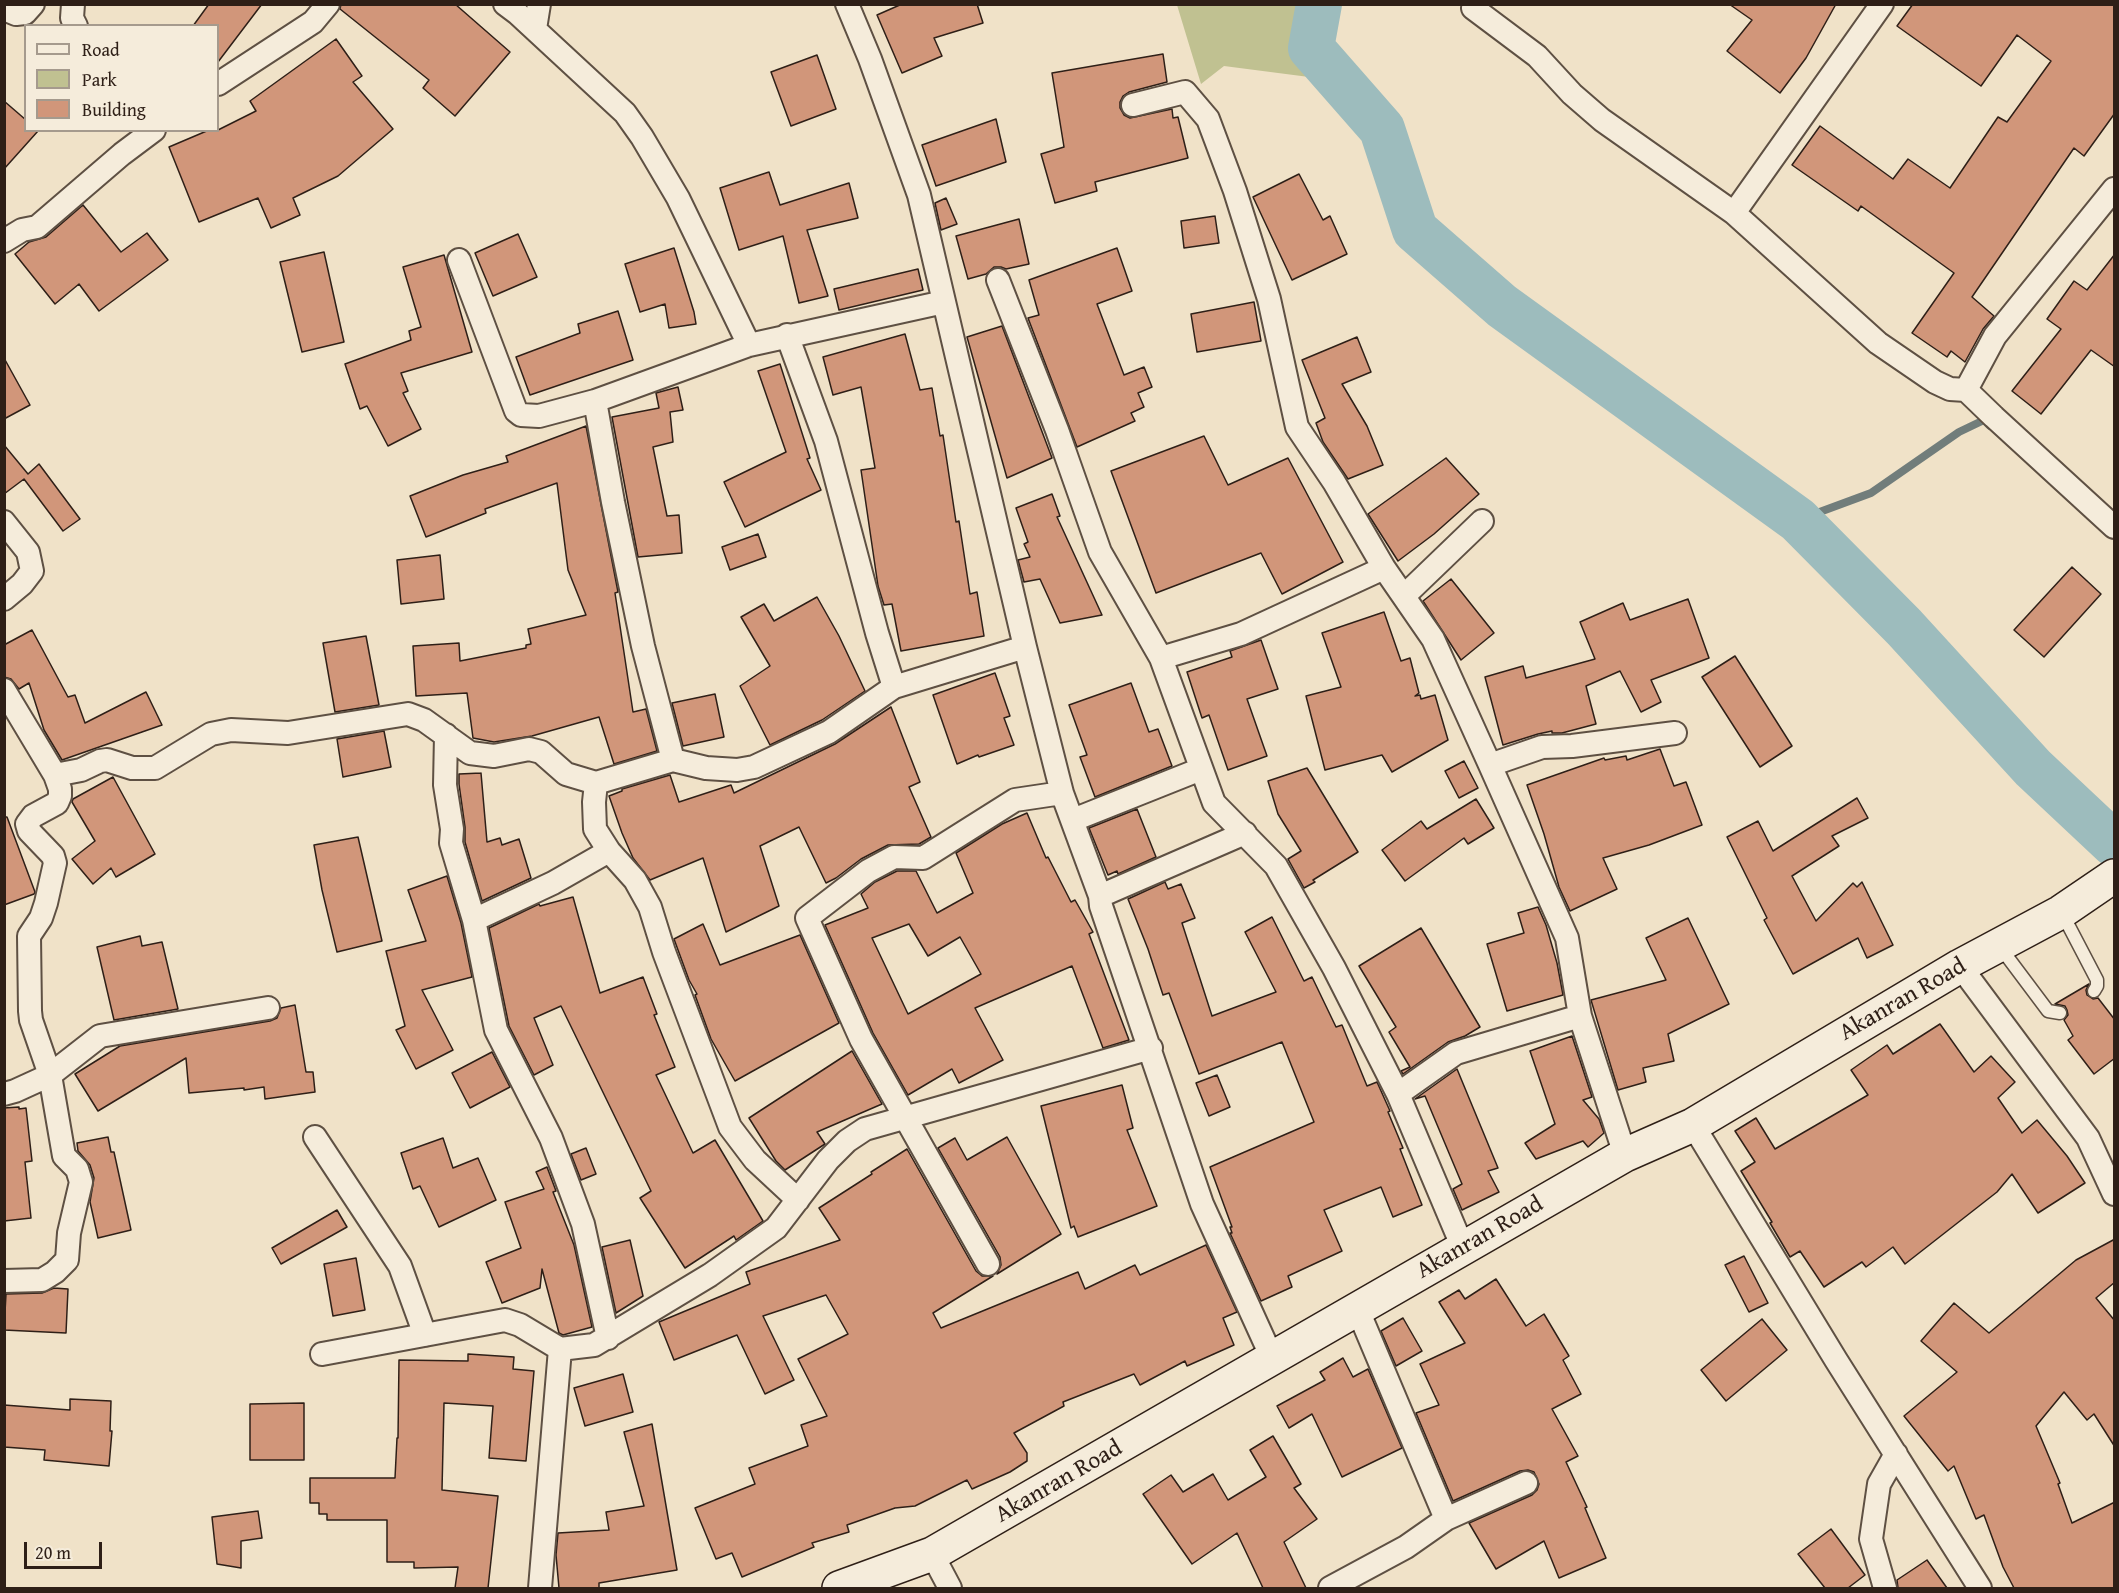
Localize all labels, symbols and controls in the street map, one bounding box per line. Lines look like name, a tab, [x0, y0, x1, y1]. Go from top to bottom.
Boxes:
legend	[24, 24, 219, 132]
text: Road	[82, 36, 120, 63]
text: Park	[82, 66, 117, 93]
text: Building	[82, 96, 146, 123]
street label: Akanran Road	[1835, 952, 1971, 1048]
street label: Akanran Road	[1412, 1190, 1548, 1286]
street label: Akanran Road	[991, 1434, 1127, 1530]
scale bar	[27, 1530, 105, 1568]
text: 20 m	[35, 1539, 71, 1566]

